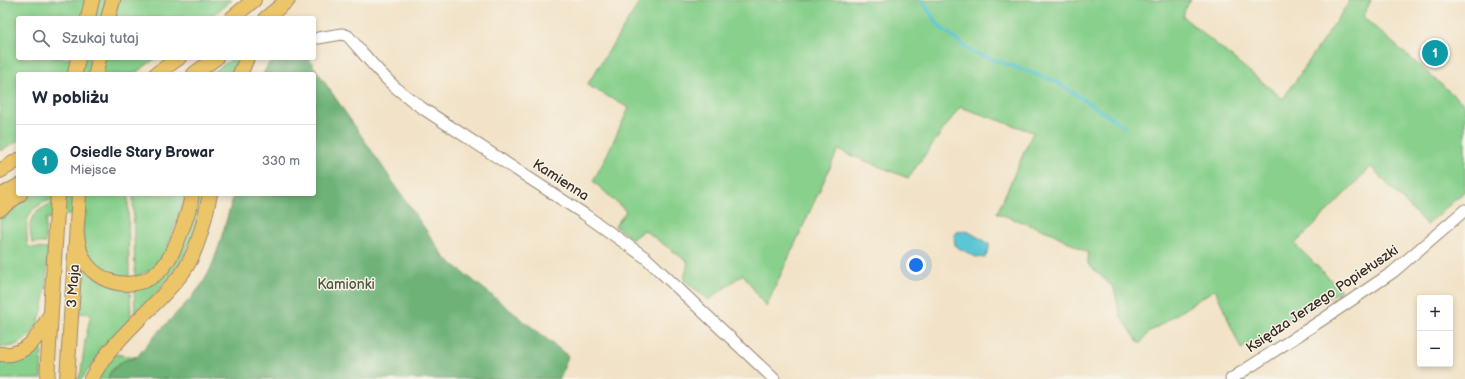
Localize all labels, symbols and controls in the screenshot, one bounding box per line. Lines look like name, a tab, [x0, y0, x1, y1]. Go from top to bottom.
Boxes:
search box	[16, 16, 316, 60]
icon: search	[30, 27, 52, 49]
text: Szukaj tutaj	[62, 29, 139, 48]
pin: 1	[1422, 38, 1448, 68]
text: W pobliżu	[32, 88, 109, 108]
text: Osiedle Stary Browar	[70, 143, 214, 162]
text: 1	[42, 153, 48, 169]
text: 330 m	[262, 153, 300, 169]
street label: Kamienna	[530, 156, 592, 205]
text: Miejsce	[70, 162, 116, 178]
street label: Księdza Jerzego Popiełuszki	[1243, 242, 1401, 356]
your location	[906, 255, 926, 275]
street label: 3 Maja	[63, 264, 83, 308]
park label: Kamionki	[317, 276, 375, 293]
map controls	[1417, 295, 1453, 367]
button: +	[1417, 295, 1453, 331]
button: −	[1417, 331, 1453, 367]

